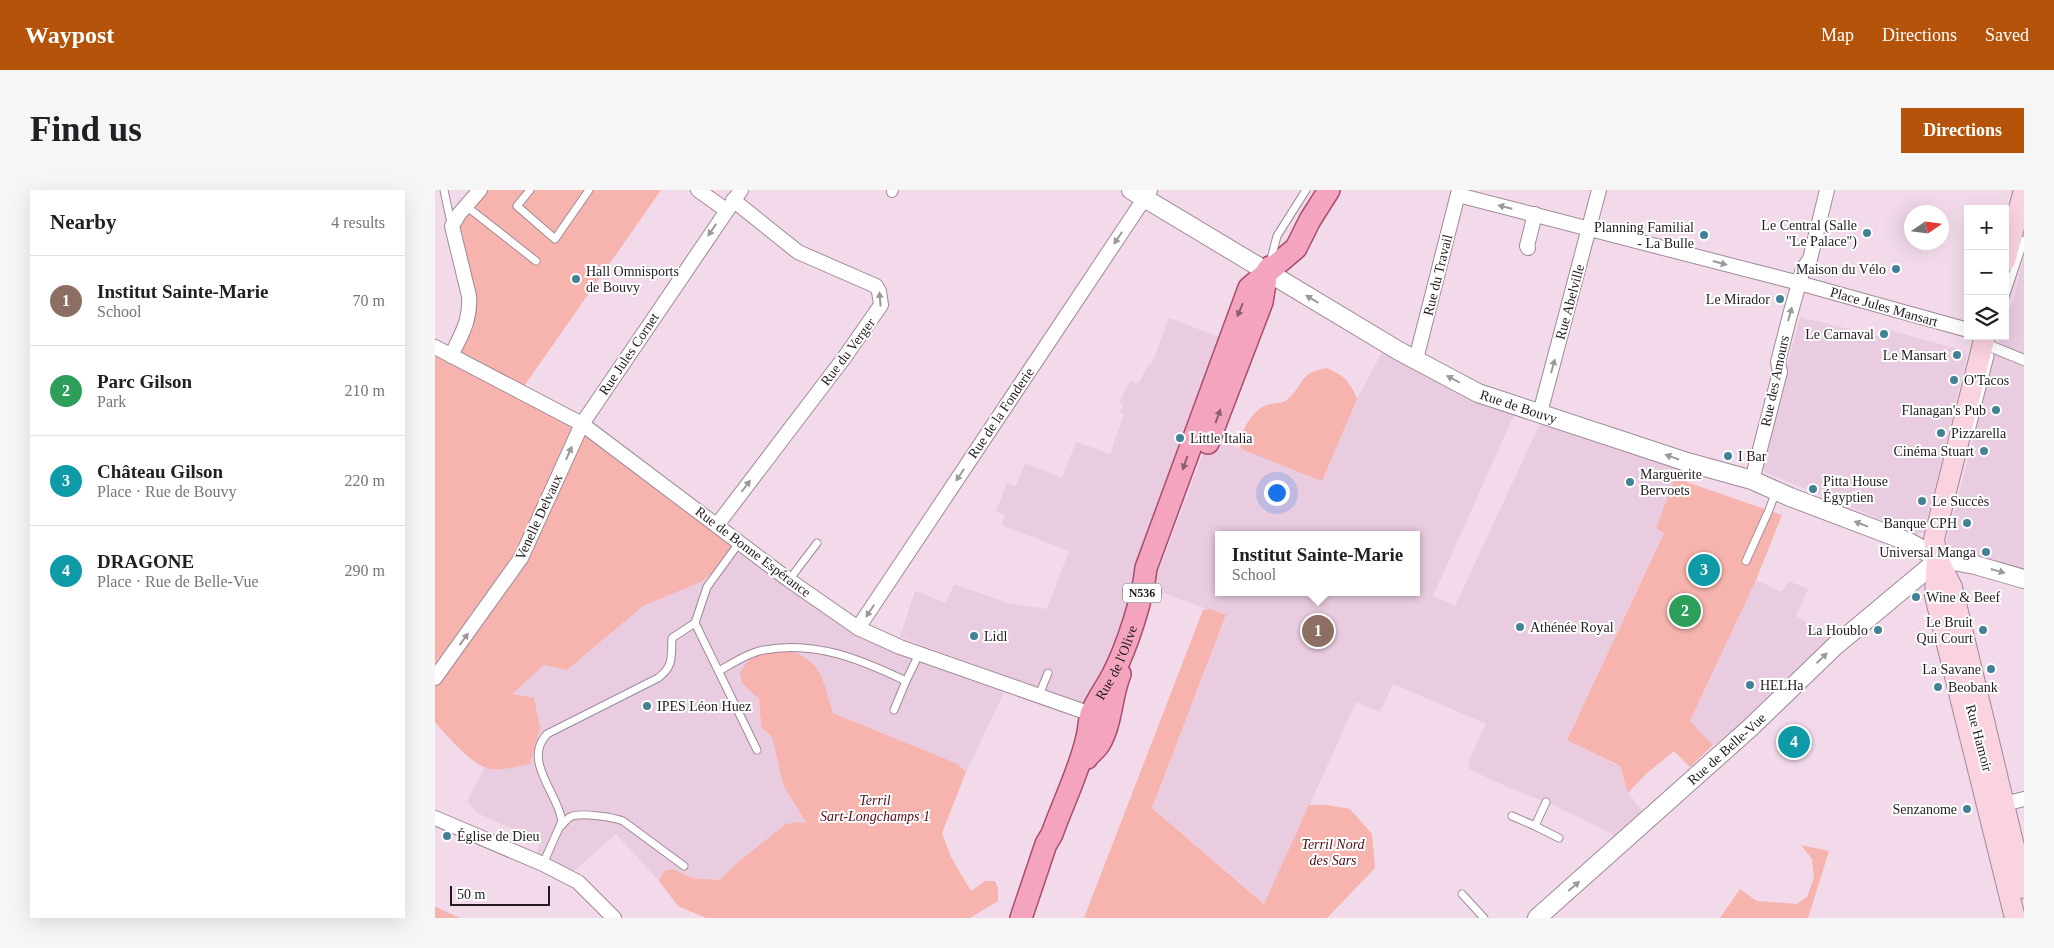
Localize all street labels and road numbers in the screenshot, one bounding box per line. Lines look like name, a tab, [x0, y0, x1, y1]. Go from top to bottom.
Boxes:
street label: Rue du Travail	[1421, 233, 1455, 317]
street label: Rue Abelville	[1553, 263, 1587, 341]
street label: Place Jules Mansart	[1828, 284, 1940, 330]
street label: Rue Jules Cornet	[596, 310, 662, 398]
street label: Rue du Verger	[818, 315, 878, 389]
street label: Rue des Amours	[1758, 334, 1792, 428]
street label: Rue de la Fonderie	[965, 365, 1037, 461]
street label: Rue de Bouvy	[1478, 387, 1559, 426]
street label: Venelle Delvaux	[513, 472, 565, 562]
street label: Rue de Bonne Espérance	[692, 504, 814, 600]
road number: N536	[1123, 583, 1161, 602]
street label: Rue de l'Olive	[1092, 623, 1140, 702]
street label: Rue Hamoir	[1963, 703, 1995, 773]
street label: Rue de Belle-Vue	[1684, 710, 1768, 788]

